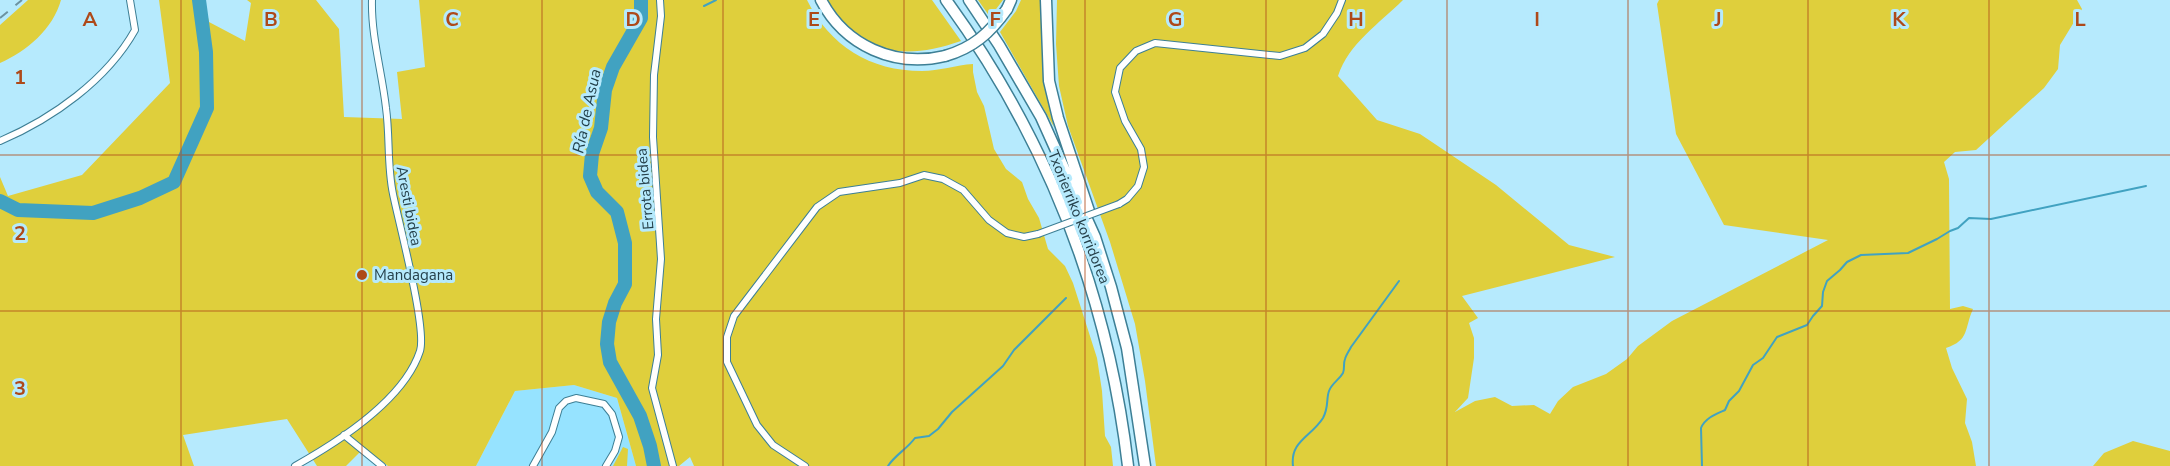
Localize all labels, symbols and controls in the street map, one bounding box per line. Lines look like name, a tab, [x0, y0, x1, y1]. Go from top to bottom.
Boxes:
text: A	[83, 6, 98, 33]
text: B	[264, 6, 278, 33]
text: C	[445, 6, 459, 33]
text: D	[625, 6, 641, 33]
text: E	[808, 6, 820, 33]
text: F	[989, 6, 1001, 33]
text: G	[1168, 6, 1182, 33]
text: H	[1348, 6, 1364, 33]
text: I	[1534, 6, 1540, 33]
text: J	[1713, 6, 1722, 33]
text: K	[1892, 6, 1906, 33]
text: L	[2074, 6, 2086, 33]
text: 1	[14, 64, 26, 91]
water label: Ría de Asua	[567, 67, 607, 155]
street label: Errota bidea	[631, 147, 659, 231]
street label: Txorierriko korridorea	[1043, 147, 1115, 287]
street label: Aresti bidea	[391, 164, 427, 248]
text: 2	[14, 220, 26, 247]
place label: Mandagana	[374, 265, 453, 285]
marker: Mandagana	[355, 268, 369, 282]
text: 3	[14, 375, 26, 402]

